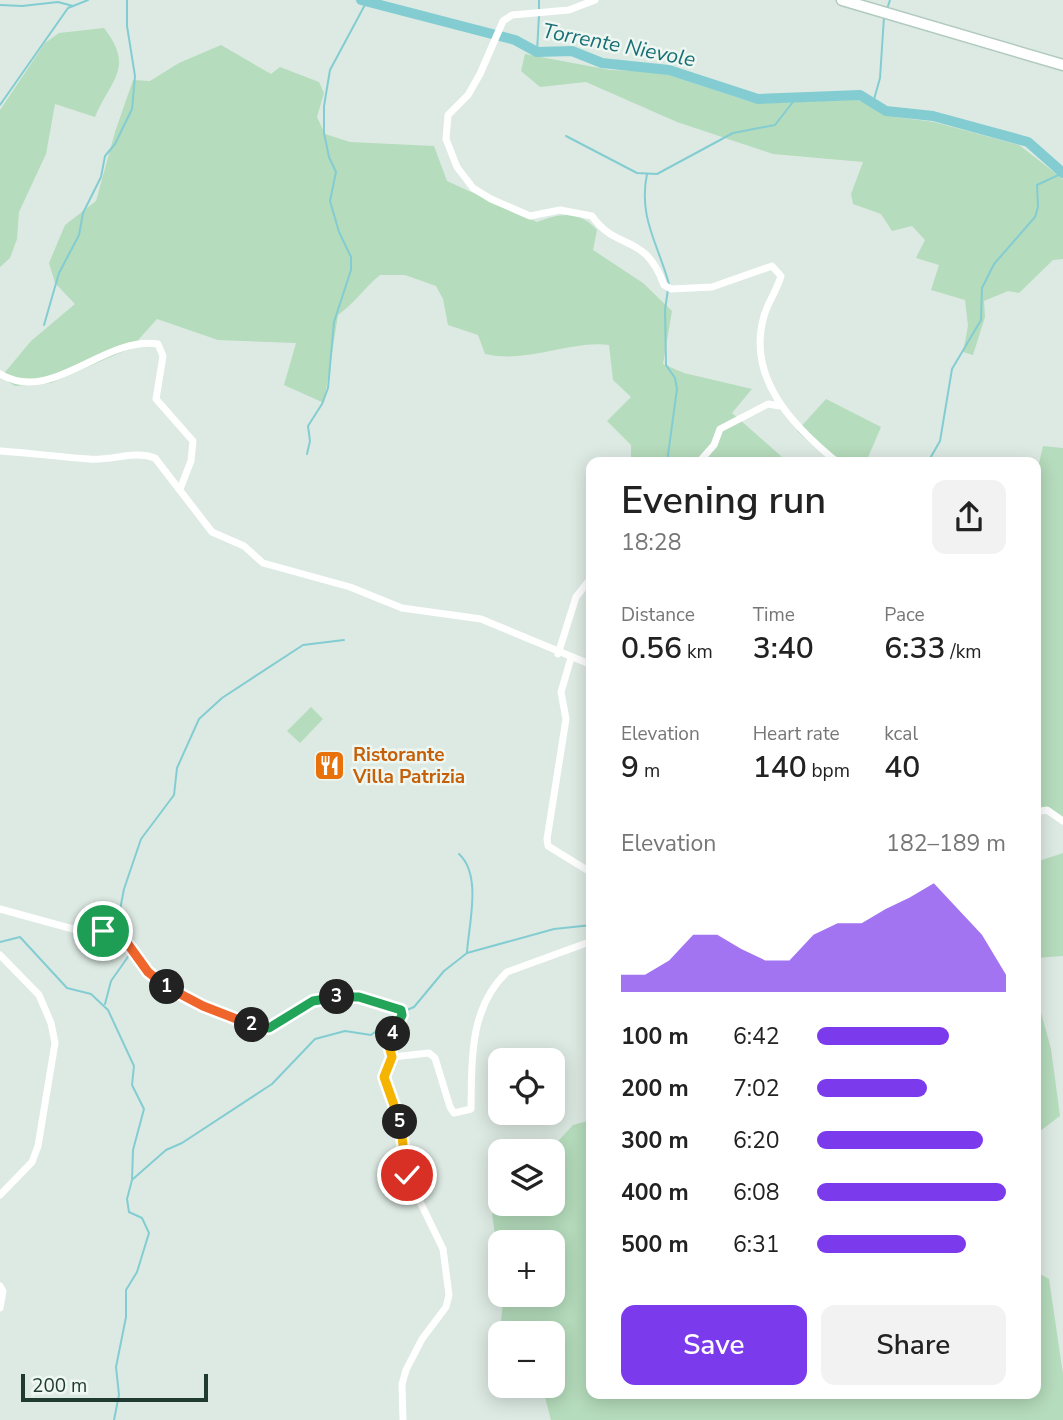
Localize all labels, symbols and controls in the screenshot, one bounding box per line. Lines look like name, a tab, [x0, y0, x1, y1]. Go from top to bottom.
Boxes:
water label: Torrente Nievole	[540, 16, 698, 74]
text: Evening run	[621, 475, 826, 526]
button: share	[932, 480, 1006, 554]
text: 18:28	[621, 527, 681, 558]
text: Distance	[621, 602, 695, 628]
text: Time	[753, 602, 795, 628]
text: Pace	[884, 602, 925, 628]
text: 0.56	[621, 628, 682, 669]
text: 3:40	[753, 628, 814, 669]
text: 6:33	[884, 628, 945, 669]
text: km	[682, 639, 713, 665]
text: /km	[945, 639, 981, 665]
text: Elevation	[621, 721, 700, 747]
text: Heart rate	[753, 721, 840, 747]
text: kcal	[884, 721, 918, 747]
place label: Ristorante Villa Patrizia	[352, 742, 465, 790]
text: 9	[621, 747, 639, 788]
text: 140	[753, 747, 807, 788]
text: 40	[884, 747, 920, 788]
restaurant icon: Ristorante Villa Patrizia	[313, 749, 347, 783]
text: m	[639, 758, 660, 784]
text: bpm	[807, 758, 850, 784]
text: Elevation	[621, 828, 716, 859]
text: 182–189 m	[886, 828, 1006, 859]
pin	[73, 901, 133, 961]
icon: arrive	[84, 912, 122, 950]
pin: 1	[150, 970, 184, 1004]
text: 1	[161, 973, 172, 999]
pin: 3	[320, 979, 354, 1014]
text: 3	[331, 983, 342, 1009]
pin: 2	[234, 1007, 270, 1042]
text: 2	[246, 1011, 257, 1037]
pin: 4	[376, 1016, 410, 1052]
text: 4	[387, 1020, 398, 1046]
text: 100 m	[621, 1021, 689, 1052]
text: 6:42	[733, 1021, 780, 1052]
map controls	[488, 1048, 565, 1398]
button: locate	[488, 1048, 565, 1125]
text: 200 m	[621, 1073, 689, 1104]
text: 7:02	[733, 1073, 780, 1104]
pin: 5	[382, 1104, 418, 1140]
text: 5	[394, 1108, 405, 1134]
text: 300 m	[621, 1125, 689, 1156]
text: 6:20	[733, 1125, 780, 1156]
button: layers	[488, 1139, 565, 1216]
pin	[377, 1145, 437, 1205]
icon: check	[388, 1156, 426, 1194]
text: 400 m	[621, 1177, 689, 1208]
text: 6:08	[733, 1177, 780, 1208]
text: 500 m	[621, 1229, 689, 1260]
text: 6:31	[733, 1229, 780, 1260]
button: +	[488, 1230, 565, 1307]
button: Save	[621, 1305, 807, 1385]
button: Share	[821, 1305, 1006, 1385]
button: −	[488, 1321, 565, 1398]
scale bar	[21, 1371, 208, 1403]
text: 200 m	[32, 1373, 87, 1399]

